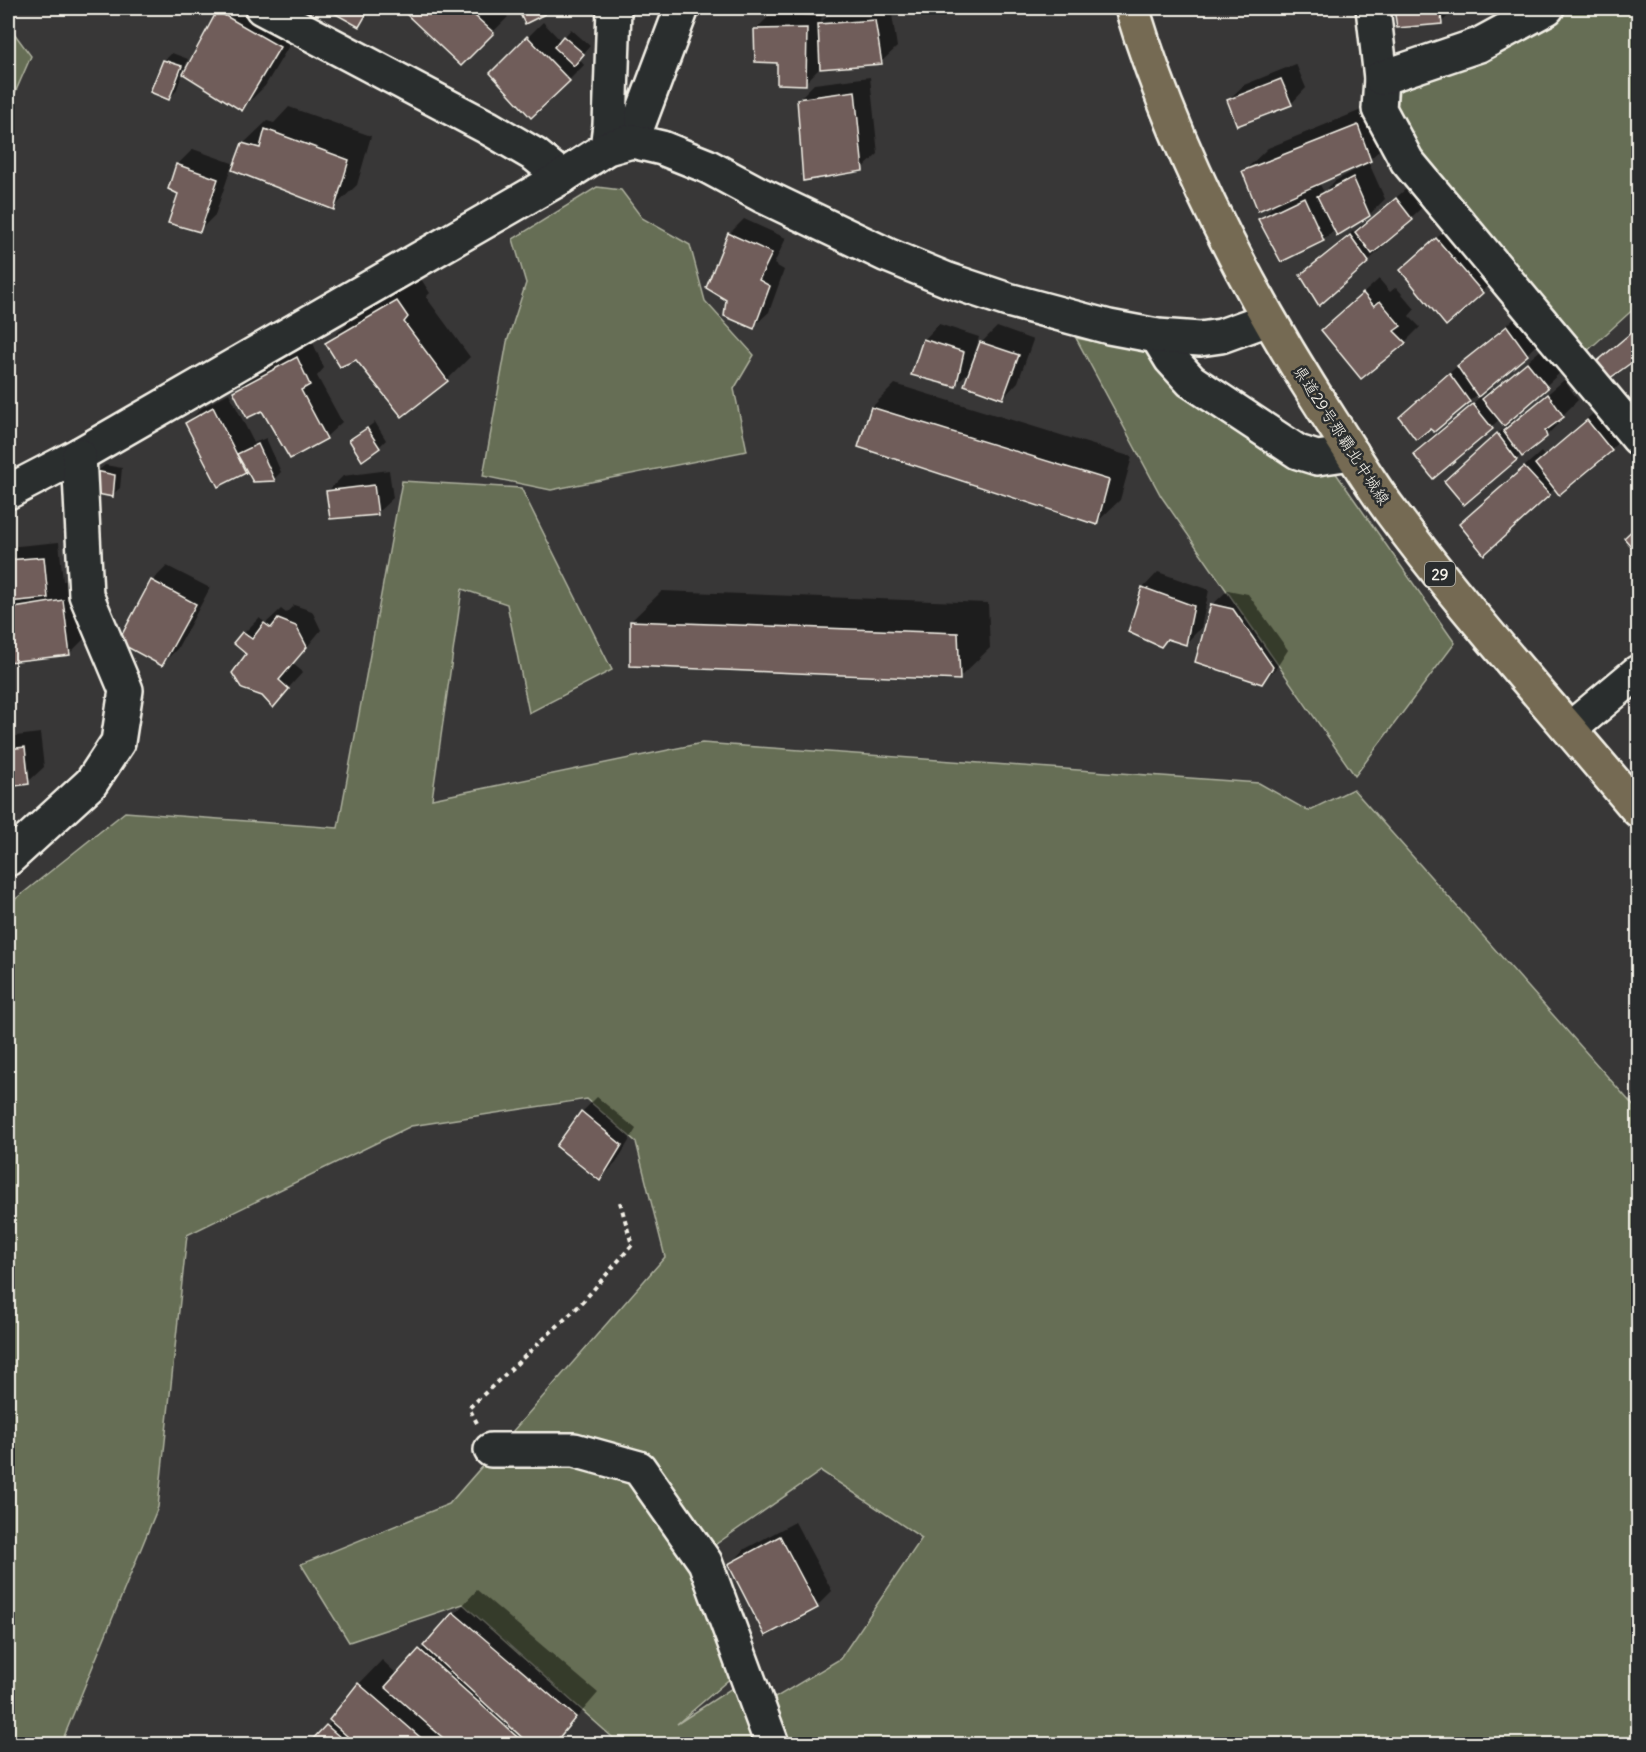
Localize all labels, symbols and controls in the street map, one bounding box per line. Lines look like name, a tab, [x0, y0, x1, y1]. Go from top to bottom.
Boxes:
street label: 県道29号那覇北中城線	[1290, 362, 1394, 508]
road number: 29	[1425, 562, 1455, 586]

